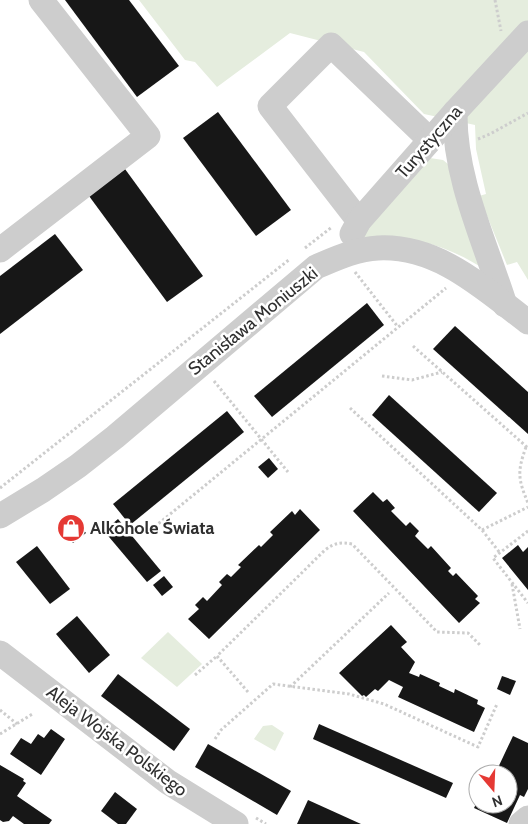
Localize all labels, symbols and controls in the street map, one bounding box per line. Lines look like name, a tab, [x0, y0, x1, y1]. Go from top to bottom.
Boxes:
street label: Turystyczna	[391, 101, 467, 183]
street label: Stanisława Moniuszki	[184, 262, 322, 380]
shop icon: Alkohole Świata	[56, 513, 86, 543]
place label: Alkohole Świata	[90, 517, 214, 539]
street label: Aleja Wojska Polskiego	[42, 681, 192, 801]
north arrow	[468, 764, 518, 814]
text: N	[490, 791, 505, 811]

